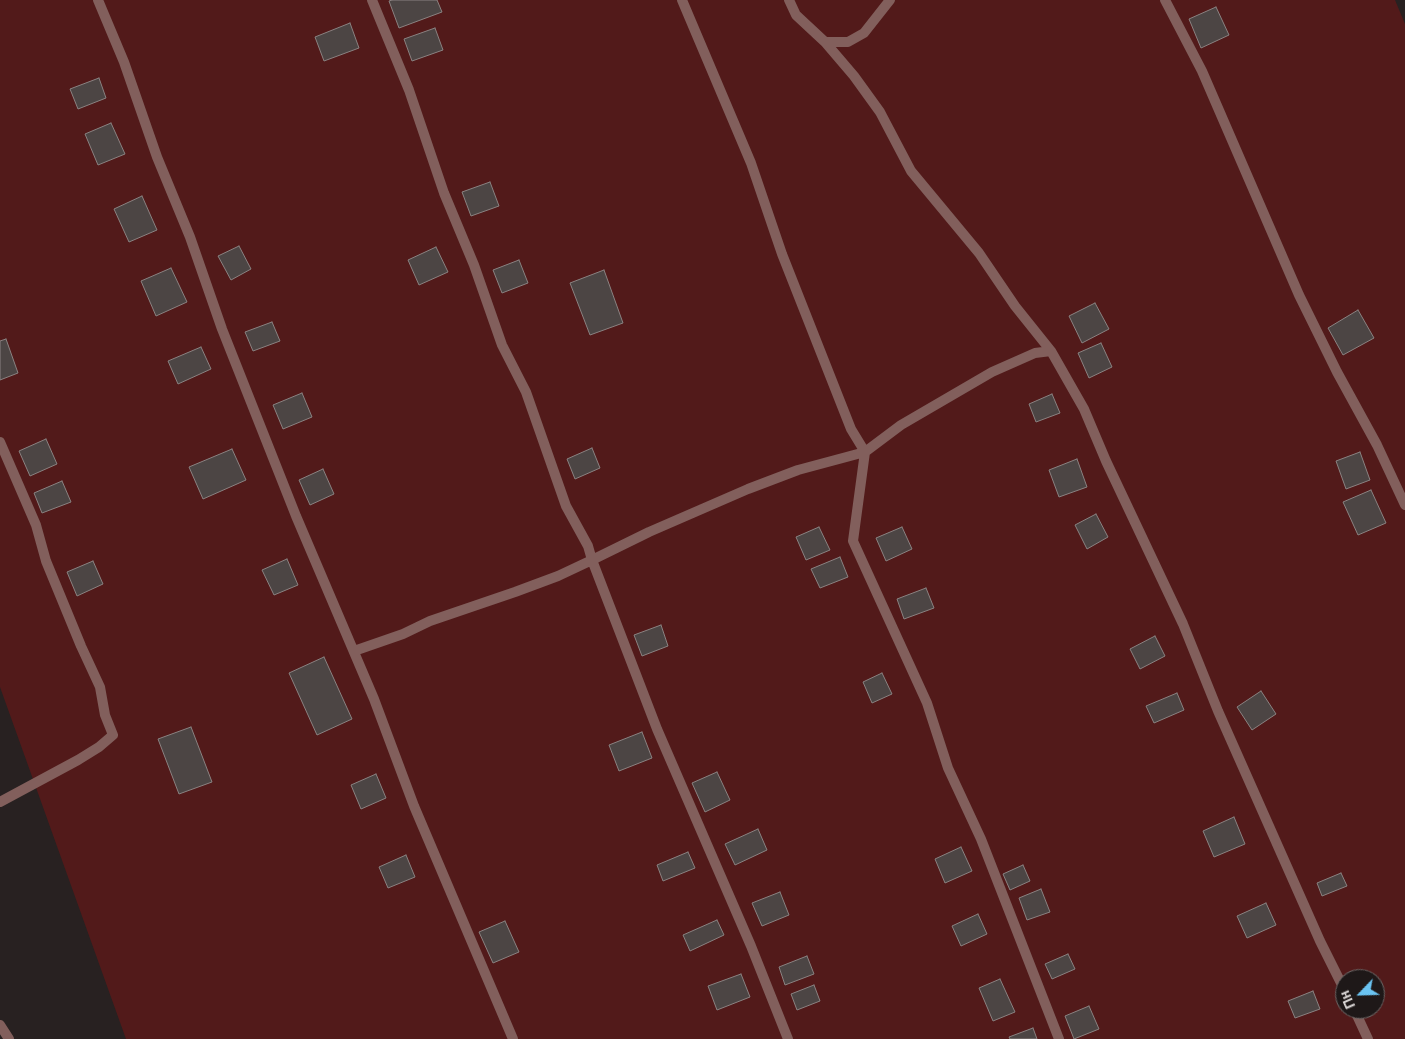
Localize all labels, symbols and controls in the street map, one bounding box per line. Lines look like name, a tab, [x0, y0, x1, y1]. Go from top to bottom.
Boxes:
north arrow	[1335, 969, 1385, 1019]
text: Пн	[1336, 988, 1358, 1011]

